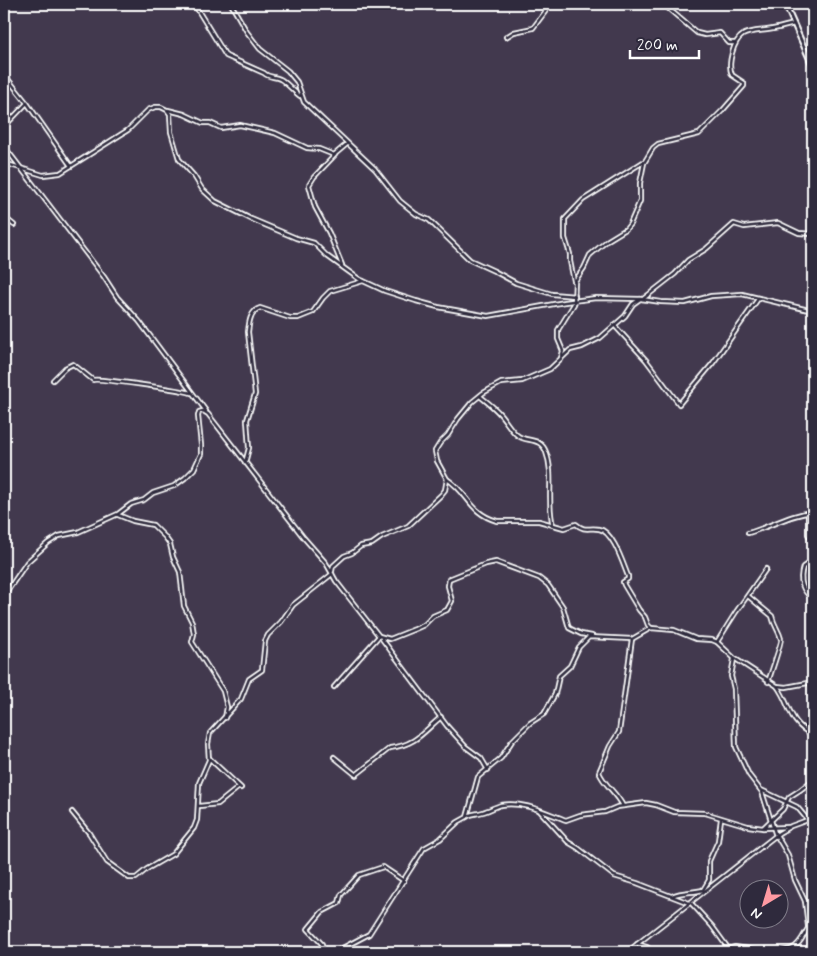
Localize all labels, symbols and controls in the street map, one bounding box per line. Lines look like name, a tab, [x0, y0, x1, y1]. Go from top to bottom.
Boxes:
scale bar	[630, 28, 698, 60]
text: 200 m	[637, 36, 678, 56]
north arrow	[740, 878, 790, 928]
text: N	[747, 903, 766, 923]

